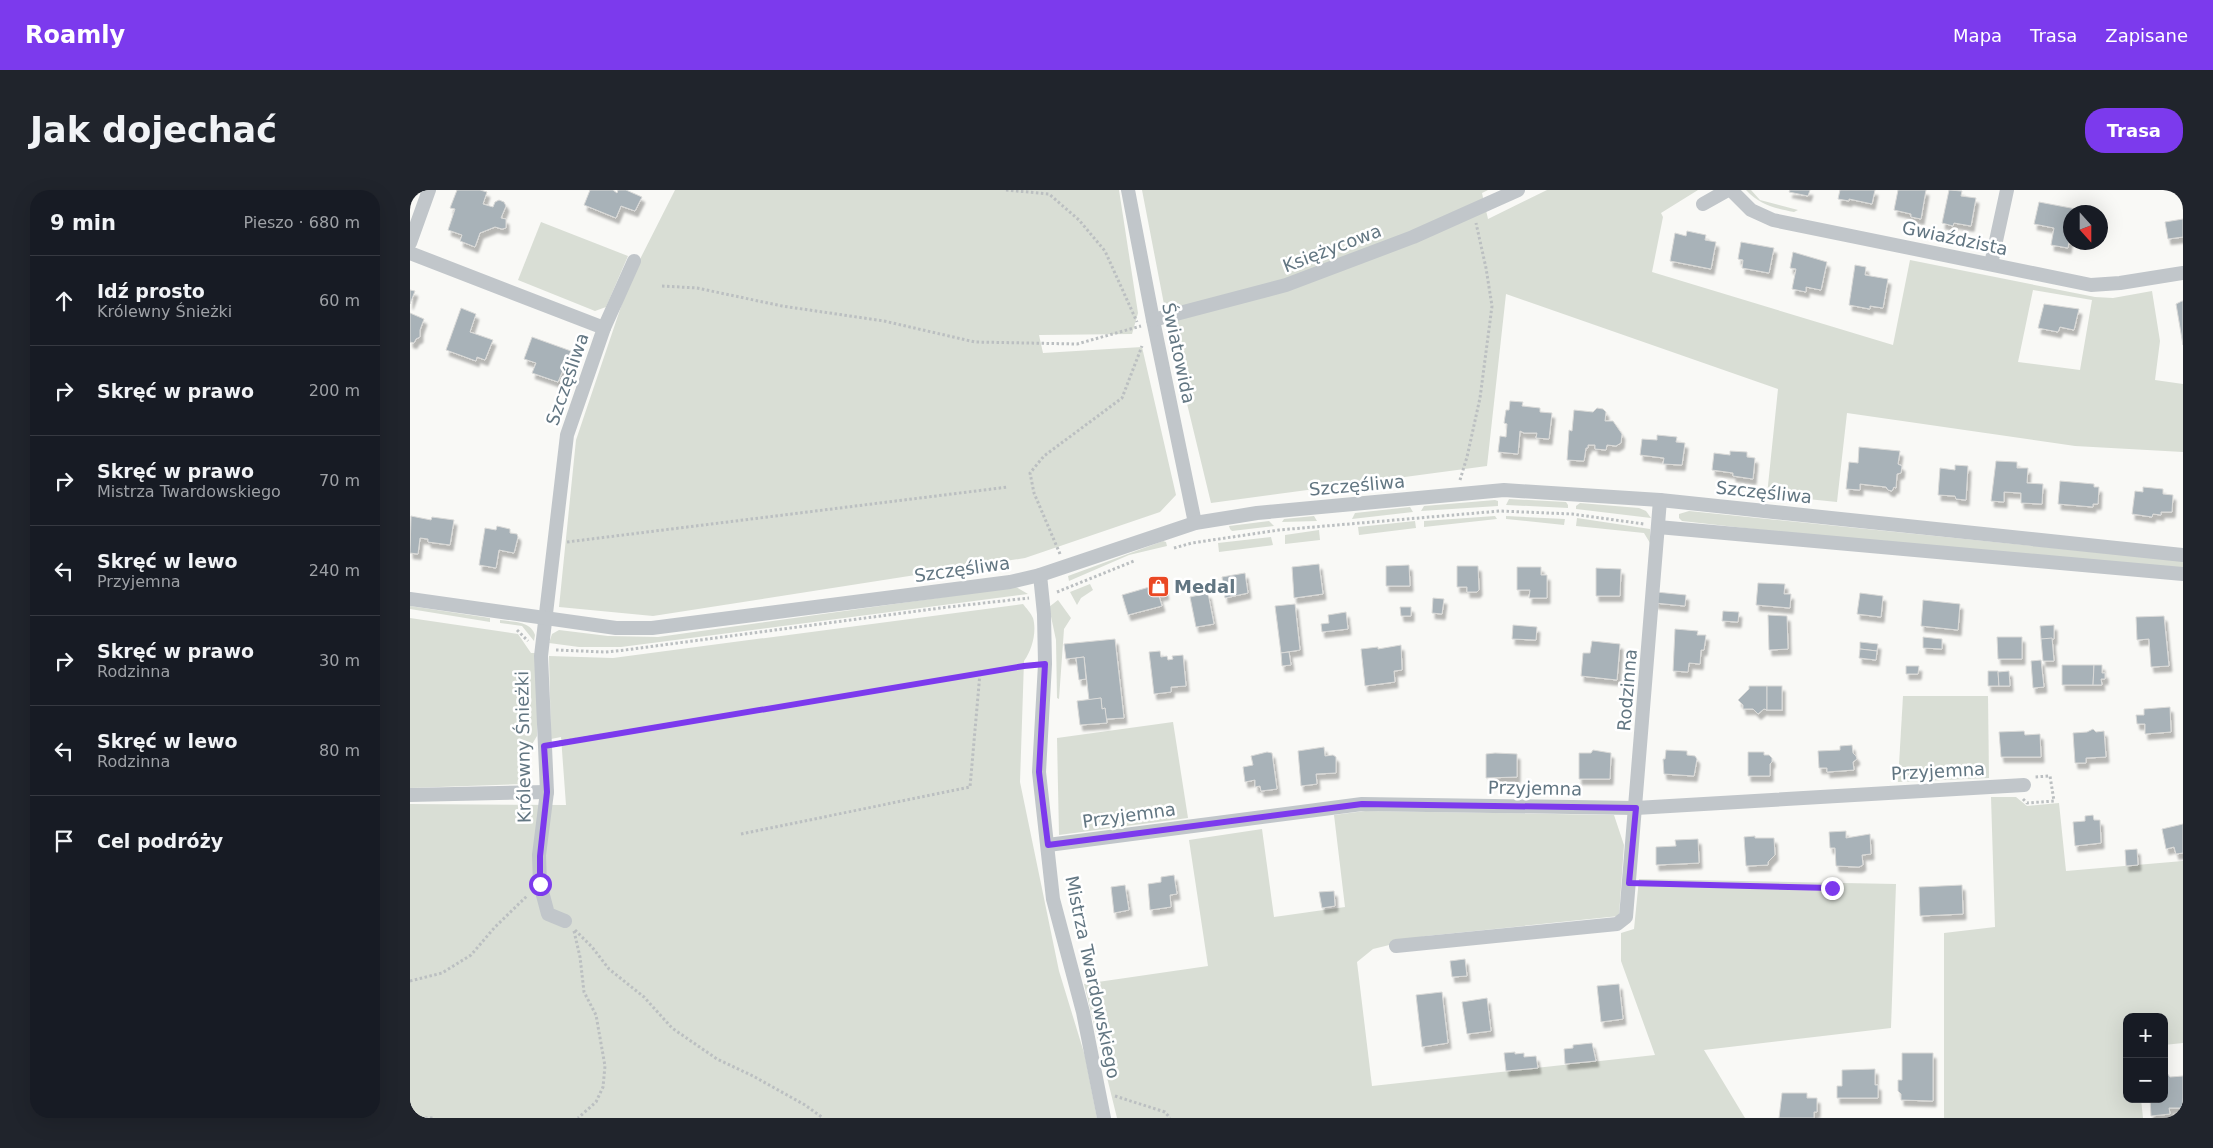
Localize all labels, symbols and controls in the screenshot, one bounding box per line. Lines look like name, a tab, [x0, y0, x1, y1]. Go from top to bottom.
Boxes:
text: Roamly	[25, 21, 125, 49]
text: Mapa	[1953, 25, 2002, 46]
text: Trasa	[2030, 25, 2077, 46]
text: Zapisane	[2105, 25, 2188, 46]
button: Trasa	[2085, 108, 2183, 153]
text: Jak dojechać	[30, 110, 277, 150]
north arrow	[2063, 205, 2108, 250]
text: 9 min	[50, 211, 116, 235]
text: Pieszo · 680 m	[243, 213, 360, 232]
street label: Gwiaździsta	[1900, 217, 2010, 259]
street label: Księżycowa	[1280, 220, 1384, 276]
text: Idź prosto	[97, 280, 205, 302]
icon: ahead	[50, 287, 78, 315]
text: 60 m	[319, 291, 360, 310]
street label: Światowida	[1158, 301, 1200, 405]
text: Królewny Śnieżki	[97, 302, 232, 321]
street label: Szczęśliwa	[541, 330, 593, 428]
icon: right	[50, 377, 78, 405]
text: Skręć w prawo	[97, 380, 254, 402]
text: 200 m	[309, 381, 360, 400]
text: Skręć w prawo	[97, 460, 254, 482]
icon: right	[50, 467, 78, 495]
street label: Szczęśliwa	[1308, 470, 1406, 500]
text: 70 m	[319, 471, 360, 490]
street label: Szczęśliwa	[1715, 477, 1813, 507]
text: Mistrza Twardowskiego	[97, 482, 281, 501]
text: Skręć w lewo	[97, 550, 238, 572]
street label: Szczęśliwa	[913, 552, 1011, 586]
icon: left	[50, 557, 78, 585]
text: 240 m	[309, 561, 360, 580]
text: Przyjemna	[97, 572, 181, 591]
shop icon: Medal	[1146, 574, 1170, 598]
place label: Medal	[1174, 576, 1235, 597]
text: Skręć w prawo	[97, 640, 254, 662]
icon: right	[50, 647, 78, 675]
street label: Rodzinna	[1613, 648, 1641, 732]
text: 30 m	[319, 651, 360, 670]
text: Rodzinna	[97, 662, 170, 681]
street label: Królewny Śnieżki	[511, 671, 535, 823]
text: Skręć w lewo	[97, 730, 238, 752]
icon: left	[50, 737, 78, 765]
text: 80 m	[319, 741, 360, 760]
text: Rodzinna	[97, 752, 170, 771]
street label: Przyjemna	[1890, 758, 1986, 784]
street label: Przyjemna	[1488, 777, 1582, 799]
street label: Przyjemna	[1081, 798, 1177, 832]
icon: arrive	[50, 827, 78, 855]
text: Cel podróży	[97, 830, 223, 852]
route start	[529, 873, 552, 896]
street label: Mistrza Twardowskiego	[1061, 874, 1125, 1080]
route end	[1821, 877, 1844, 900]
map controls	[2123, 1013, 2168, 1103]
button: +	[2123, 1013, 2168, 1058]
button: −	[2123, 1058, 2168, 1103]

